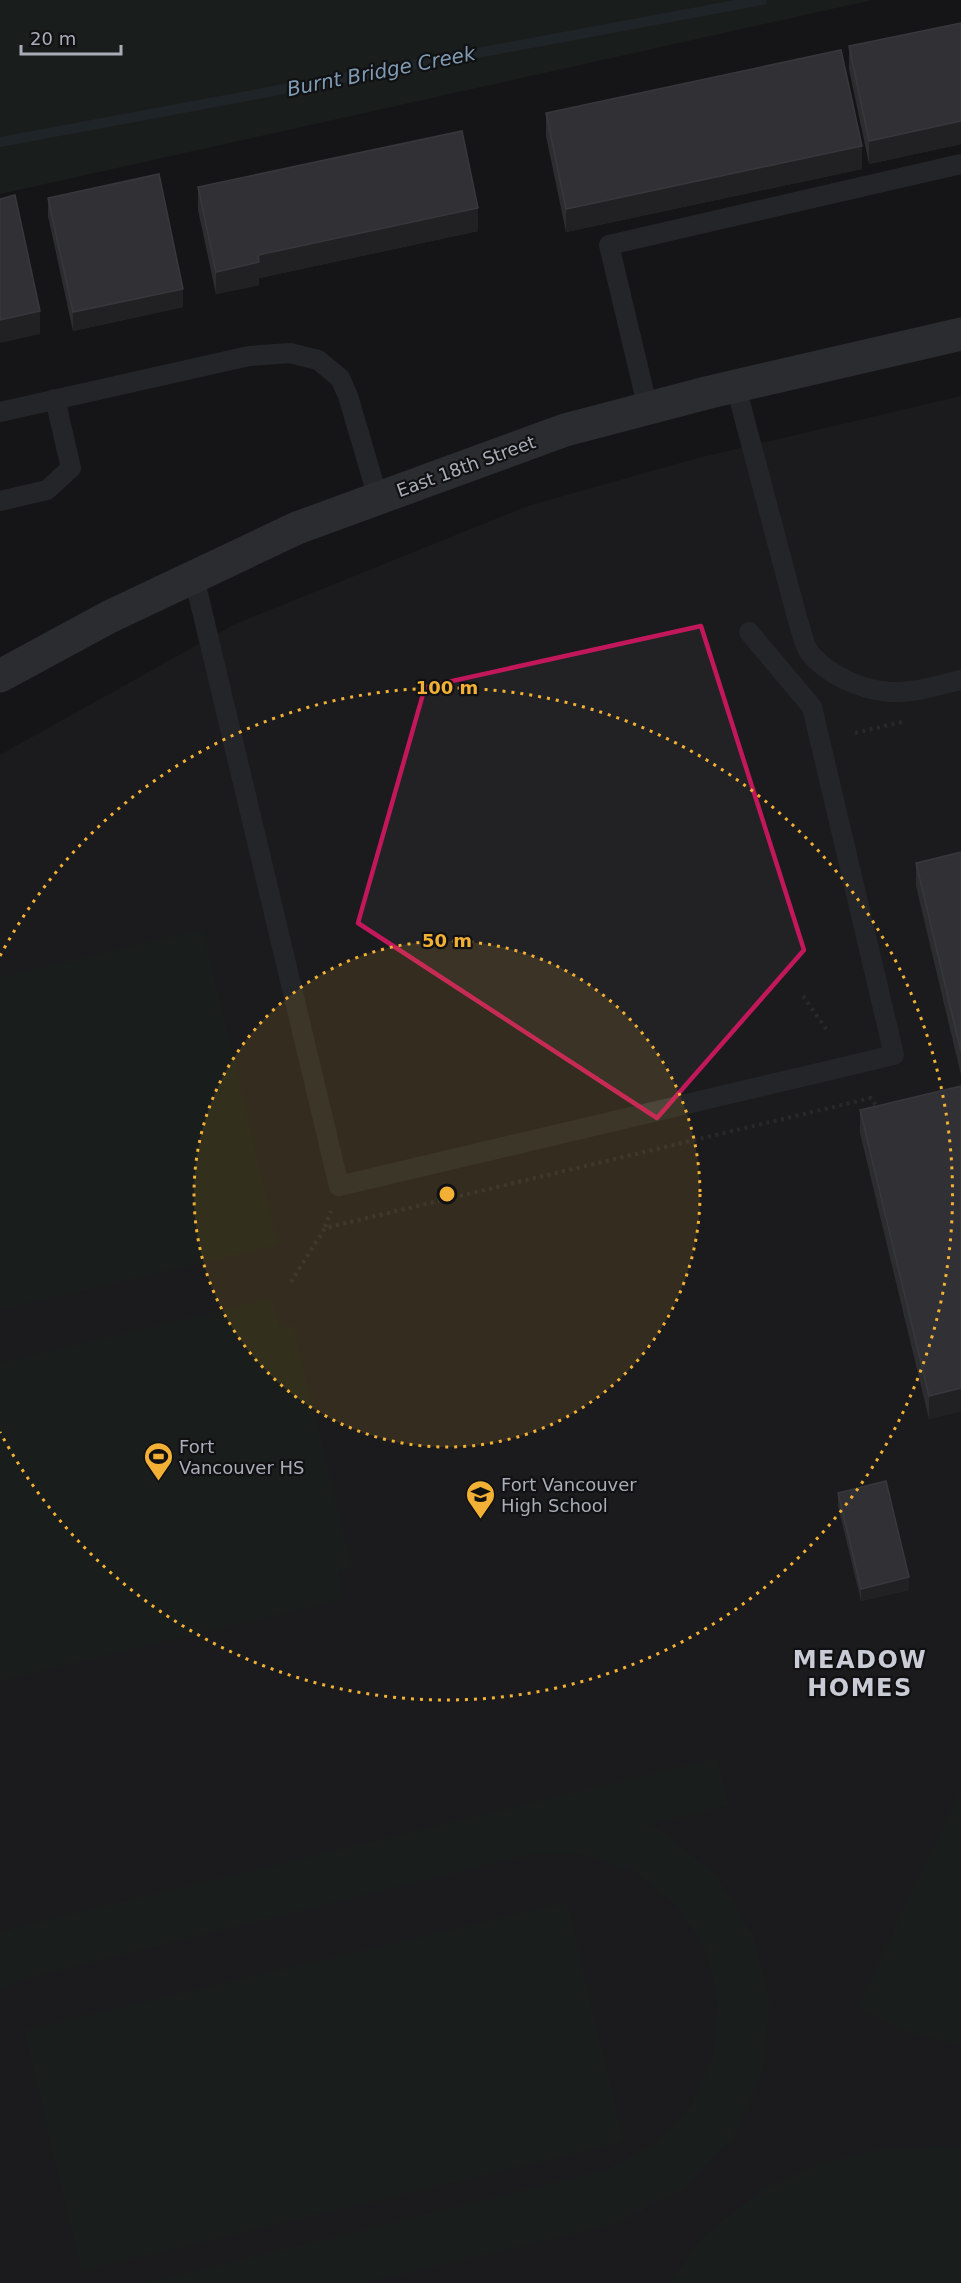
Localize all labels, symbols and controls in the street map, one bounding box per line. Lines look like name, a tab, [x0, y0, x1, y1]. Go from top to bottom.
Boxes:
scale bar	[21, 18, 122, 56]
text: 20 m	[30, 28, 76, 49]
water label: Burnt Bridge Creek	[285, 41, 479, 101]
street label: East 18th Street	[394, 431, 538, 501]
text: 100 m	[416, 677, 478, 698]
text: 50 m	[422, 930, 472, 951]
centre of rings	[437, 1184, 457, 1204]
place label: Fort Vancouver HS	[179, 1436, 304, 1478]
sports icon: Fort Vancouver HS	[142, 1440, 174, 1482]
place label: Fort Vancouver High School	[501, 1474, 637, 1516]
school or university icon: Fort Vancouver High School	[464, 1478, 496, 1520]
district label: MEADOW HOMES	[793, 1646, 927, 1702]

